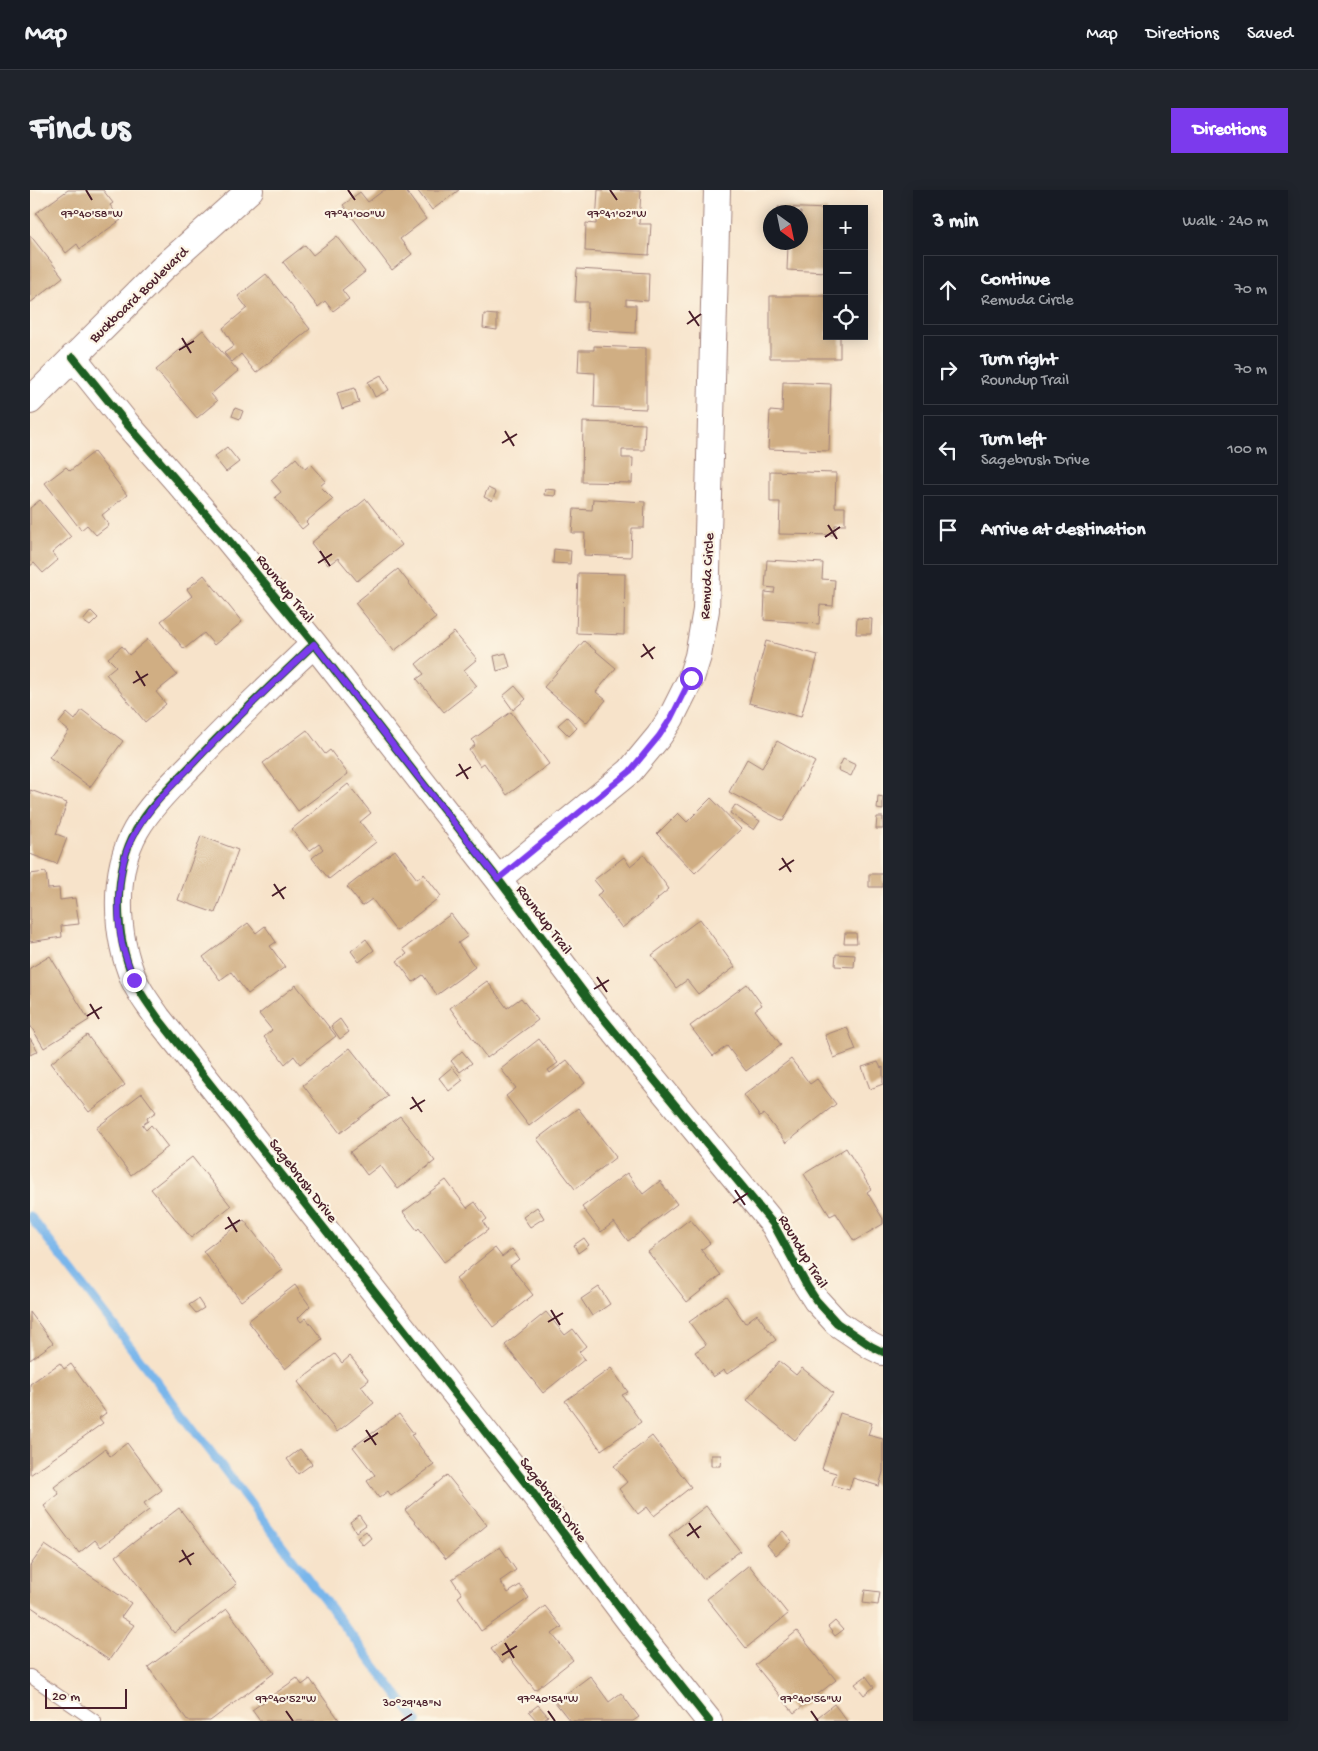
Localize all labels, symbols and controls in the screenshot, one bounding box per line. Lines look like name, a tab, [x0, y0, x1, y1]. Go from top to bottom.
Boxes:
text: Map	[25, 20, 67, 49]
text: Map	[1086, 24, 1118, 45]
text: Directions	[1146, 24, 1219, 45]
text: Saved	[1247, 24, 1293, 45]
button: Directions	[1171, 108, 1288, 153]
text: Find us	[30, 110, 130, 151]
north arrow	[763, 205, 808, 250]
map controls	[823, 205, 868, 340]
button: +	[823, 205, 868, 250]
text: 97°40'58"W	[60, 208, 123, 222]
text: 97°41'00"W	[324, 208, 385, 222]
text: 97°41'02"W	[586, 208, 647, 222]
text: 3 min	[933, 210, 978, 235]
text: Walk · 240 m	[1183, 213, 1268, 232]
street label: Buckboard Boulevard	[85, 243, 194, 348]
button: −	[823, 250, 868, 295]
text: Continue	[981, 269, 1050, 292]
icon: ahead	[934, 276, 962, 304]
text: 70 m	[1234, 281, 1267, 300]
text: Remuda Circle	[981, 292, 1074, 311]
button: locate	[823, 295, 868, 340]
text: Turn right	[981, 349, 1057, 372]
icon: right	[934, 356, 962, 384]
text: 70 m	[1234, 361, 1267, 380]
text: Roundup Trail	[981, 372, 1069, 391]
text: Turn left	[981, 429, 1045, 452]
icon: left	[934, 436, 962, 464]
text: 100 m	[1227, 441, 1267, 460]
text: Sagebrush Drive	[981, 452, 1089, 471]
icon: arrive	[934, 516, 962, 544]
text: Arrive at destination	[981, 519, 1145, 542]
street label: Remuda Circle	[697, 532, 719, 620]
street label: Roundup Trail	[251, 552, 317, 627]
route start	[680, 667, 703, 690]
street label: Roundup Trail	[511, 882, 575, 959]
route end	[123, 969, 146, 992]
street label: Sagebrush Drive	[264, 1136, 341, 1227]
street label: Roundup Trail	[773, 1212, 831, 1292]
street label: Sagebrush Drive	[515, 1454, 590, 1546]
scale bar	[45, 1686, 128, 1709]
text: 20 m	[52, 1689, 80, 1706]
text: 97°40'52"W	[255, 1693, 316, 1707]
text: 97°40'54"W	[517, 1693, 578, 1707]
text: 97°40'56"W	[780, 1693, 841, 1707]
text: 30°29'48"N	[382, 1697, 441, 1711]

